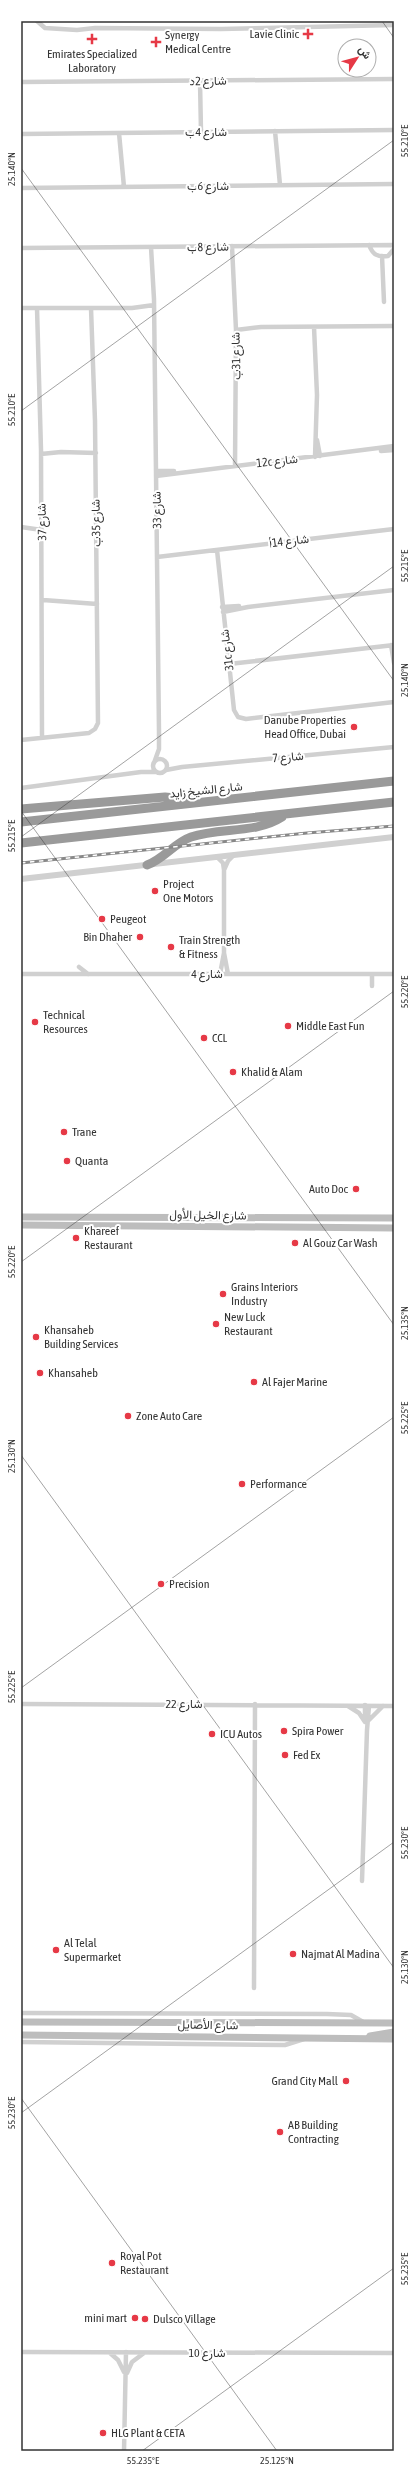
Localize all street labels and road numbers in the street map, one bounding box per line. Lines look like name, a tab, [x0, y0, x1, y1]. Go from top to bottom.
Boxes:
street label: شارع 2د	[189, 74, 227, 90]
street label: شارع 4ب	[185, 125, 227, 141]
street label: شارع 6ب	[187, 179, 229, 195]
street label: شارع 8ب	[187, 240, 229, 256]
street label: شارع 31ب	[229, 332, 245, 380]
street label: 12c شارع	[256, 452, 299, 472]
street label: شارع 33	[150, 491, 166, 529]
street label: شارع 35ب	[89, 499, 105, 547]
street label: شارع 37	[35, 503, 51, 541]
street label: شارع 14أ	[268, 532, 310, 552]
street label: 31c شارع	[218, 628, 238, 671]
street label: شارع 7	[272, 749, 304, 767]
street label: شارع الشيخ زايد	[169, 779, 243, 803]
street label: شارع 4	[191, 967, 223, 983]
street label: شارع الخيل الأول	[169, 1207, 247, 1225]
street label: شارع 22	[165, 1697, 203, 1713]
street label: شارع الأصايل	[177, 2017, 238, 2035]
street label: شارع 10	[188, 2346, 226, 2362]

